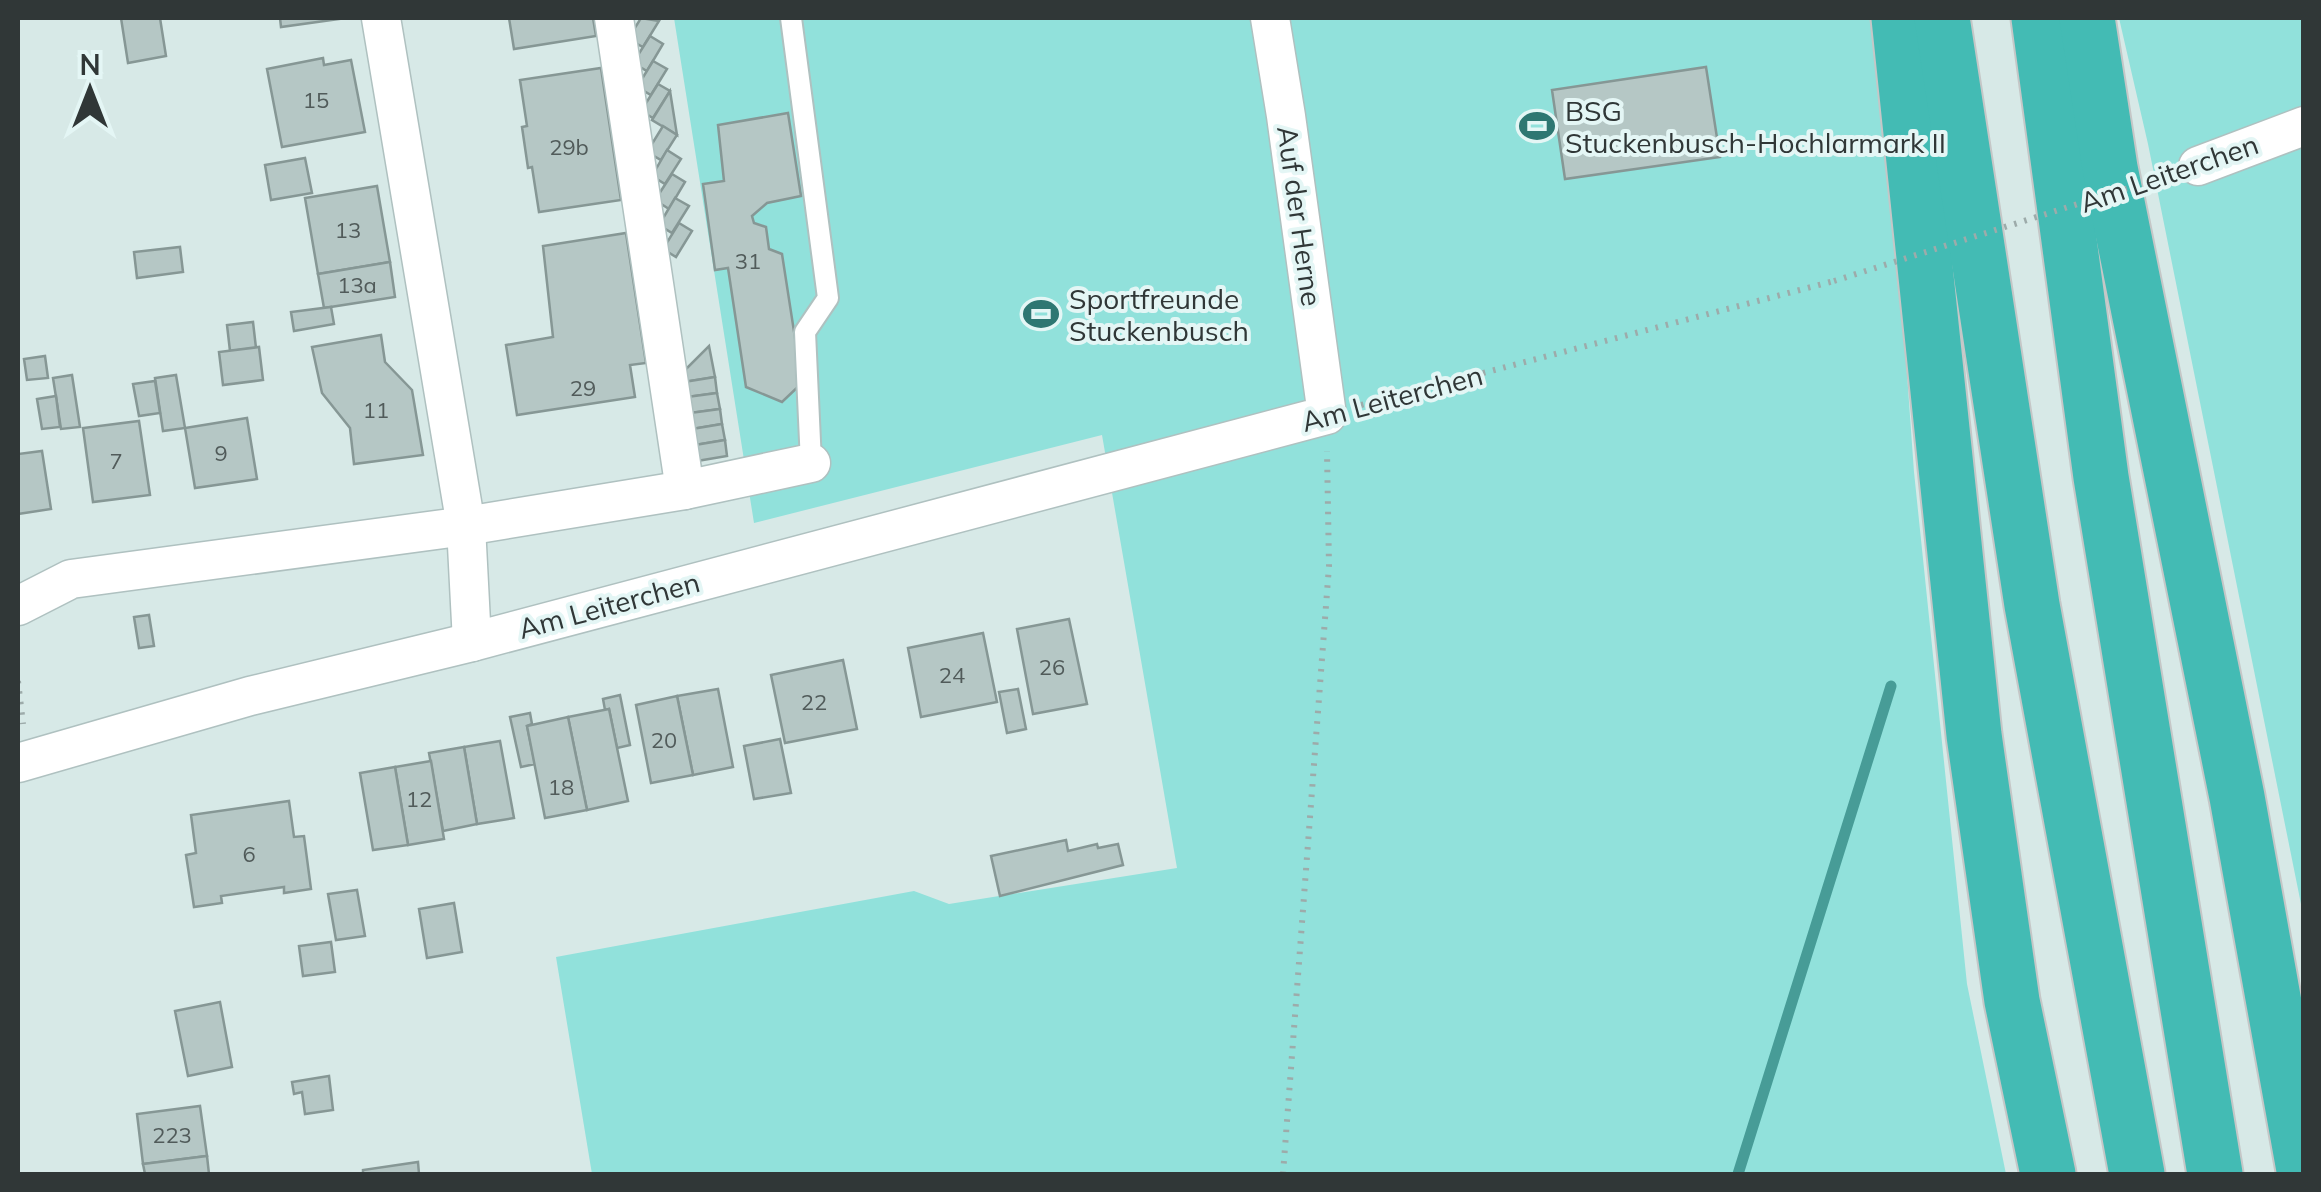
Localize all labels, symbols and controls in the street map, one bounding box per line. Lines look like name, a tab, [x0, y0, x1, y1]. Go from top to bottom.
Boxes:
north arrow	[40, 40, 140, 140]
text: N	[79, 47, 101, 82]
house number: 15	[303, 86, 329, 114]
place label: BSG Stuckenbusch-Hochlarmark II	[1565, 93, 1946, 160]
sports icon: BSG Stuckenbusch-Hochlarmark II	[1518, 107, 1556, 145]
street label: Auf der Herne	[1270, 124, 1330, 308]
street label: Am Leiterchen	[2075, 126, 2263, 220]
house number: 29b	[549, 133, 589, 161]
house number: 13	[335, 216, 361, 244]
house number: 31	[735, 247, 761, 275]
house number: 13a	[337, 271, 377, 299]
place label: Sportfreunde Stuckenbusch	[1069, 281, 1249, 348]
sports icon: Sportfreunde Stuckenbusch	[1022, 295, 1060, 333]
street label: Am Leiterchen	[1298, 357, 1486, 439]
house number: 29	[570, 374, 596, 402]
house number: 11	[363, 396, 389, 424]
house number: 9	[214, 439, 228, 467]
house number: 7	[109, 447, 123, 475]
street label: Am Leiterchen	[515, 564, 703, 646]
house number: 26	[1039, 653, 1065, 681]
house number: 24	[939, 661, 965, 689]
house number: 22	[801, 688, 827, 716]
house number: 20	[651, 726, 677, 754]
house number: 18	[548, 773, 574, 801]
house number: 12	[406, 785, 432, 813]
house number: 6	[242, 840, 256, 868]
house number: 223	[152, 1121, 192, 1149]

